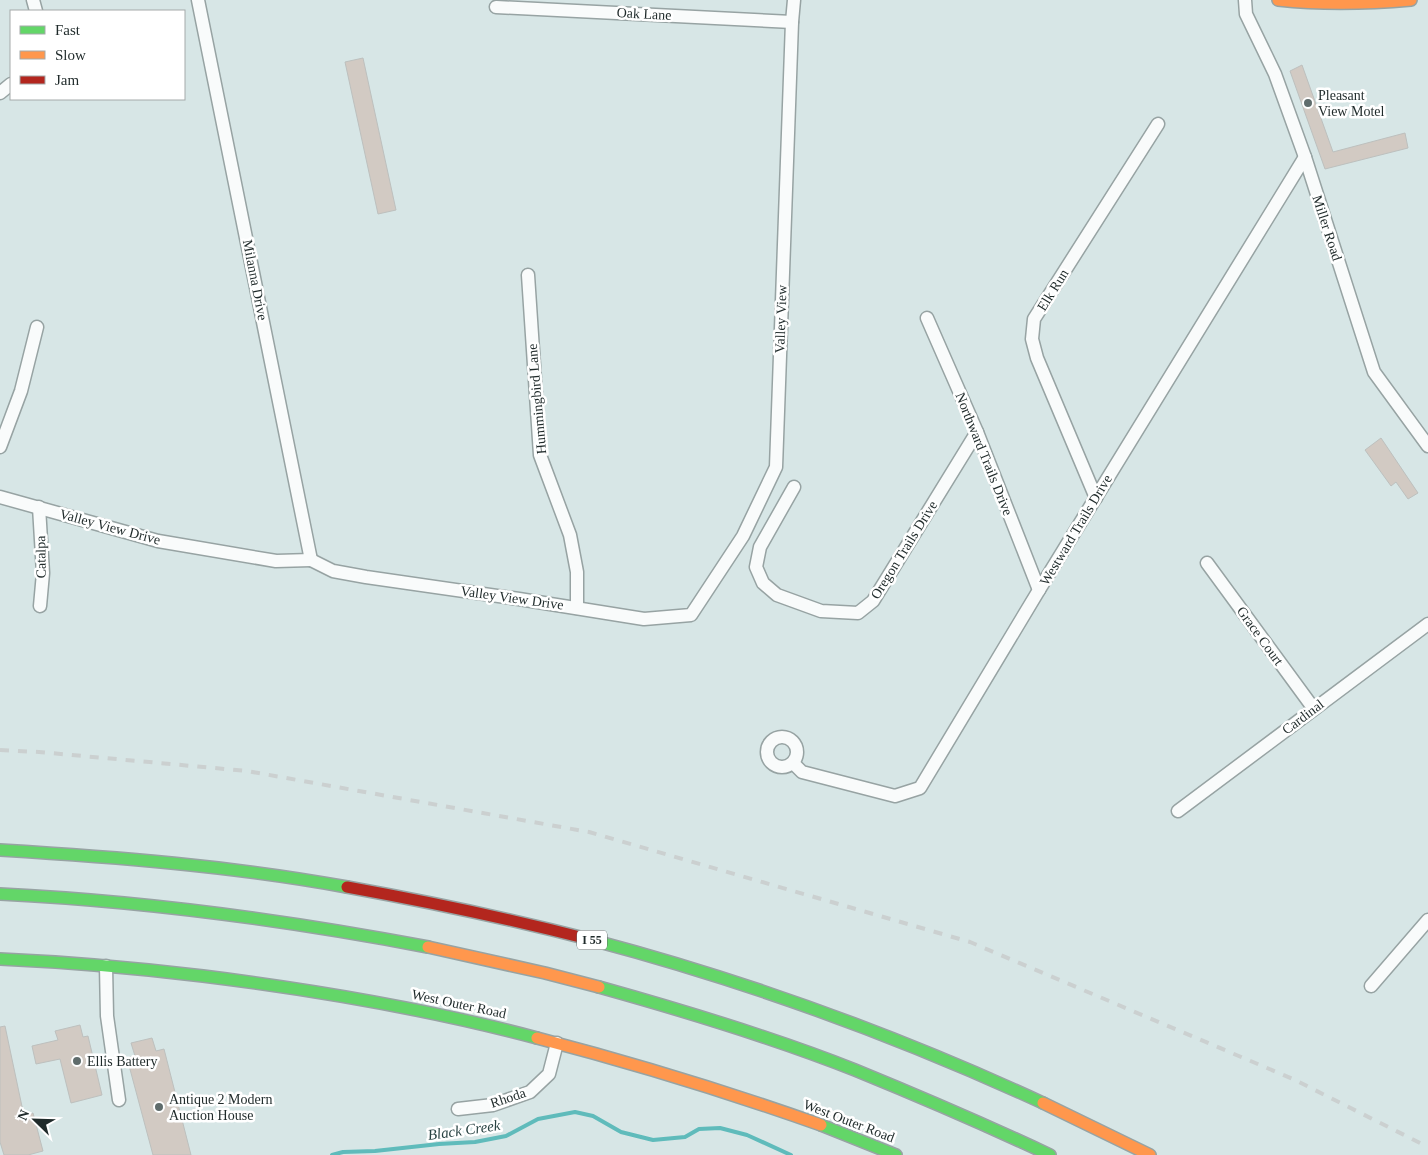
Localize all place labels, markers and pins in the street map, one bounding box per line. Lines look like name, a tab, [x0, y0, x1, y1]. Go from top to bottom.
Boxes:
place label: Pleasant View Motel	[1318, 88, 1385, 119]
marker: Pleasant View Motel	[1302, 97, 1314, 109]
place label: Ellis Battery	[87, 1054, 157, 1069]
marker: Ellis Battery	[71, 1055, 83, 1067]
place label: Antique 2 Modern Auction House	[169, 1092, 272, 1123]
marker: Antique 2 Modern Auction House	[153, 1101, 165, 1113]

